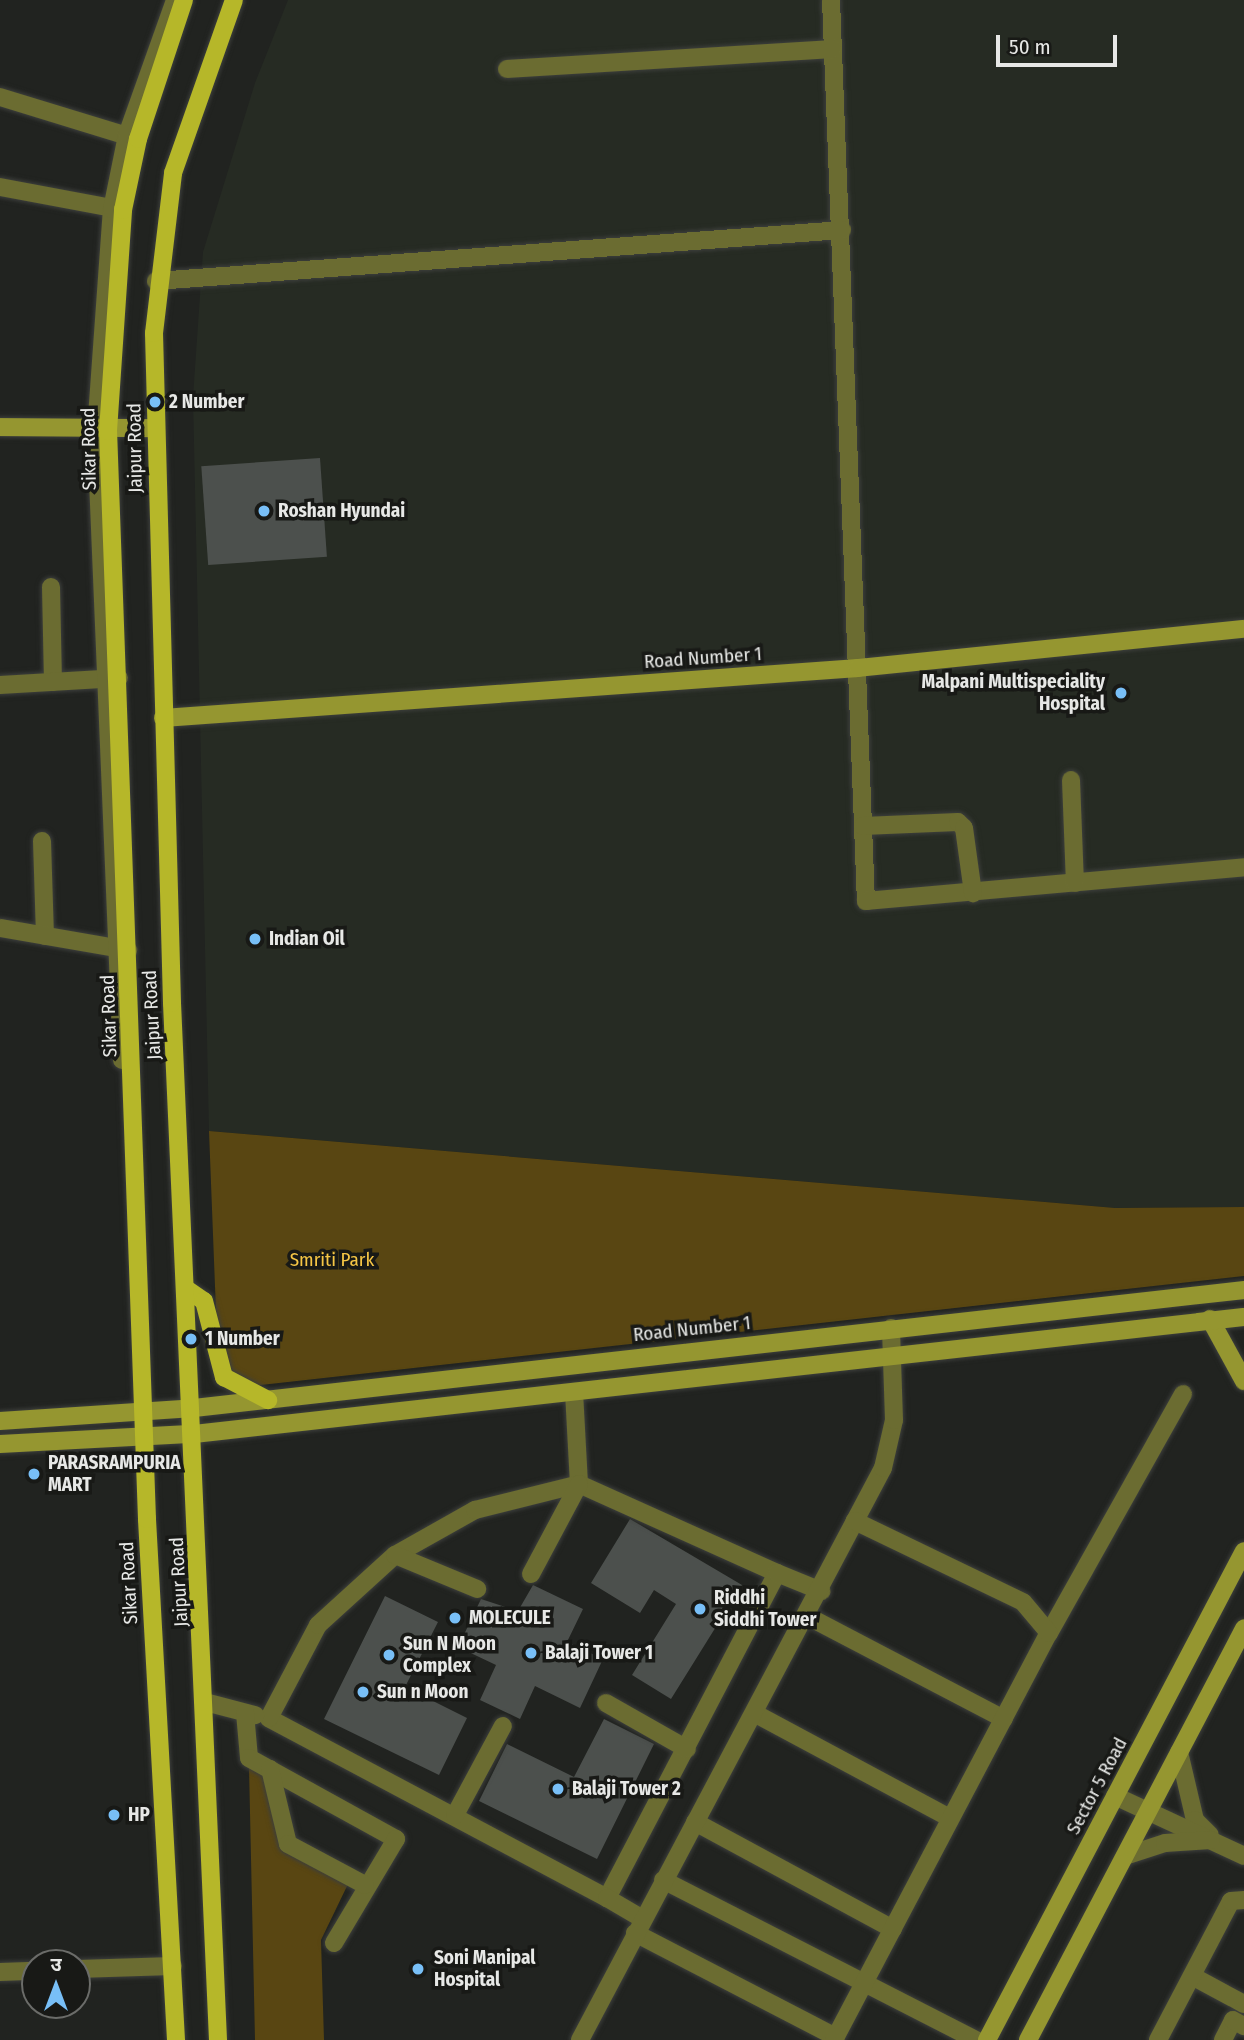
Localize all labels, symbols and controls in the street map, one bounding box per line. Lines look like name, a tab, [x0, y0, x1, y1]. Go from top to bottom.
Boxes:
scale bar	[999, 21, 1120, 65]
text: 50 m	[1009, 34, 1051, 60]
place label: 2 Number	[169, 391, 244, 413]
marker: 2 Number	[147, 394, 163, 410]
street label: Jaipur Road	[123, 403, 147, 493]
street label: Sikar Road	[77, 408, 101, 490]
place label: Roshan Hyundai	[278, 500, 405, 522]
marker: Roshan Hyundai	[256, 503, 272, 519]
street label: Road Number 1	[643, 643, 763, 673]
place label: Malpani Multispeciality Hospital	[922, 671, 1105, 715]
marker: Malpani Multispeciality Hospital	[1111, 683, 1131, 703]
place label: Indian Oil	[269, 928, 345, 950]
marker: Indian Oil	[247, 931, 263, 947]
street label: Jaipur Road	[138, 970, 166, 1060]
street label: Sikar Road	[96, 974, 122, 1058]
park label: Smriti Park	[290, 1249, 374, 1271]
street label: Road Number 1	[632, 1311, 752, 1347]
place label: 1 Number	[205, 1328, 280, 1350]
marker: 1 Number	[183, 1331, 199, 1347]
place label: PARASRAMPURIA MART	[48, 1452, 181, 1496]
marker: PARASRAMPURIA MART	[26, 1466, 42, 1482]
street label: Jaipur Road	[165, 1537, 193, 1627]
street label: Sikar Road	[115, 1541, 143, 1625]
place label: Riddhi Siddhi Tower	[714, 1587, 816, 1631]
marker: Riddhi Siddhi Tower	[692, 1601, 708, 1617]
place label: MOLECULE	[469, 1607, 551, 1629]
marker: MOLECULE	[447, 1610, 463, 1626]
place label: Sun N Moon Complex	[403, 1633, 496, 1677]
place label: Balaji Tower 1	[545, 1642, 653, 1664]
marker: Balaji Tower 1	[523, 1645, 539, 1661]
marker: Sun N Moon Complex	[381, 1647, 397, 1663]
place label: Sun n Moon	[377, 1681, 468, 1703]
marker: Sun n Moon	[355, 1684, 371, 1700]
street label: Sector 5 Road	[1062, 1734, 1132, 1838]
place label: Balaji Tower 2	[572, 1778, 681, 1800]
marker: Balaji Tower 2	[550, 1781, 566, 1797]
place label: HP	[128, 1804, 150, 1826]
marker: HP	[106, 1807, 122, 1823]
place label: Soni Manipal Hospital	[434, 1947, 535, 1991]
north arrow	[21, 1949, 91, 2019]
text: उ	[50, 1953, 62, 1976]
marker: Soni Manipal Hospital	[408, 1959, 428, 1979]

